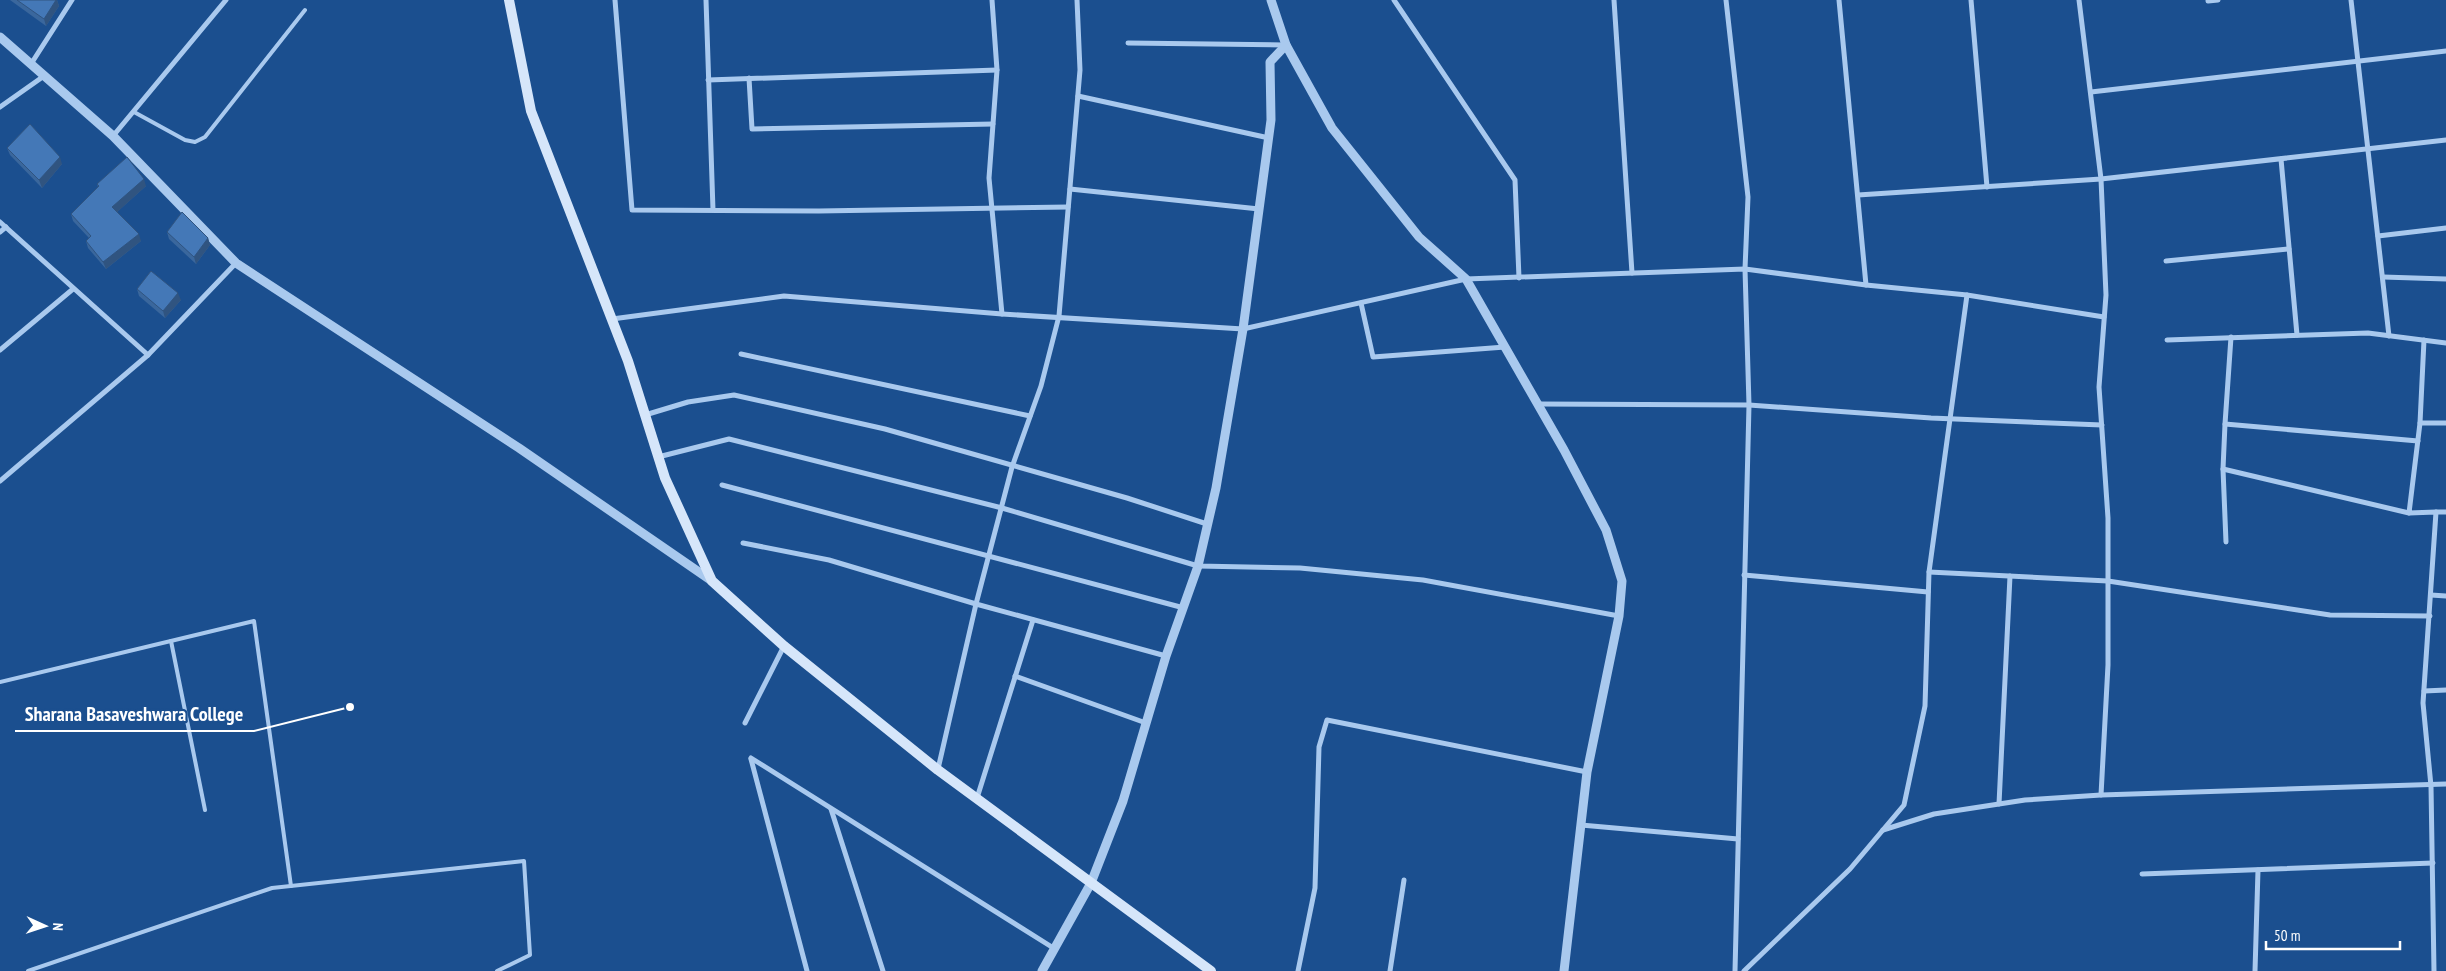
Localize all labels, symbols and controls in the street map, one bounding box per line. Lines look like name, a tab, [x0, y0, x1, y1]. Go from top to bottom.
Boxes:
callout: Sharana Basaveshwara College	[15, 696, 254, 731]
text: Sharana Basaveshwara College	[25, 701, 243, 727]
north arrow	[20, 901, 70, 951]
scale bar	[2266, 918, 2400, 950]
text: N	[49, 922, 67, 931]
text: 50 m	[2274, 926, 2300, 945]

